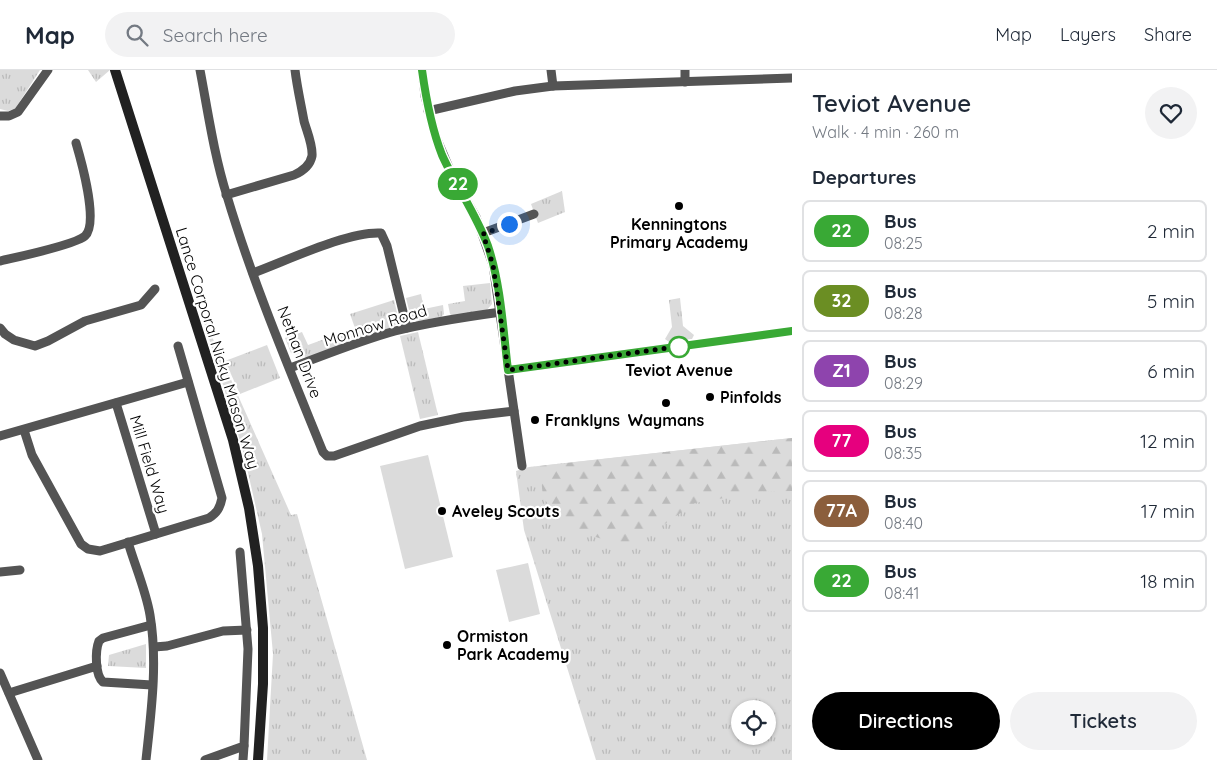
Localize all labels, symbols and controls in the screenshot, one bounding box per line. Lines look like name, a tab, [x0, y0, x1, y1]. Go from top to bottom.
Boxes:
search box	[105, 12, 455, 57]
text: Map	[25, 20, 75, 50]
icon: search	[123, 21, 151, 49]
text: Search here	[163, 23, 268, 47]
text: Map	[995, 23, 1032, 46]
text: Layers	[1060, 23, 1116, 46]
text: Share	[1144, 23, 1192, 46]
button: heart	[1145, 87, 1197, 139]
text: Teviot Avenue	[812, 88, 971, 118]
text: Walk · 4 min · 260 m	[812, 122, 959, 142]
text: Departures	[812, 165, 916, 189]
line badge: 22	[436, 168, 480, 200]
text: 22	[448, 172, 468, 195]
marker: Kenningtons Primary Academy	[673, 200, 685, 212]
text: Bus	[884, 209, 917, 233]
your location	[497, 212, 522, 237]
place label: Kenningtons Primary Academy	[610, 214, 748, 252]
text: 22	[831, 219, 852, 242]
text: 2 min	[1147, 219, 1195, 243]
street label: Lance Corporal Nicky Mason Way	[172, 225, 264, 471]
text: 08:25	[884, 233, 923, 253]
text: Bus	[884, 279, 917, 303]
text: 32	[832, 289, 851, 312]
text: 5 min	[1147, 289, 1195, 313]
street label: Monnow Road	[321, 300, 429, 350]
street label: Nethan Drive	[273, 303, 327, 401]
text: 08:28	[884, 303, 923, 323]
marker: Teviot Avenue	[668, 336, 690, 358]
text: Bus	[884, 349, 917, 373]
text: Z1	[832, 359, 851, 382]
text: 6 min	[1147, 359, 1195, 383]
place label: Teviot Avenue	[625, 360, 733, 380]
text: 08:29	[884, 373, 923, 393]
place label: Pinfolds	[720, 387, 782, 407]
marker: Pinfolds	[704, 391, 716, 403]
marker: Waymans	[660, 397, 672, 409]
place label: Franklyns	[545, 410, 620, 430]
place label: Waymans	[628, 410, 705, 430]
street label: Mill Field Way	[126, 412, 174, 516]
marker: Franklyns	[529, 414, 541, 426]
text: Bus	[884, 419, 917, 443]
text: 77	[832, 429, 851, 452]
text: 12 min	[1140, 429, 1195, 453]
text: 08:35	[884, 443, 922, 463]
text: Bus	[884, 489, 917, 513]
text: 77A	[826, 499, 857, 522]
text: 17 min	[1141, 499, 1195, 523]
place label: Aveley Scouts	[452, 501, 560, 521]
marker: Aveley Scouts	[436, 505, 448, 517]
text: 08:40	[884, 513, 923, 533]
text: Bus	[884, 559, 917, 583]
text: 22	[831, 569, 852, 592]
text: 18 min	[1140, 569, 1195, 593]
text: 08:41	[884, 583, 919, 603]
place label: Ormiston Park Academy	[457, 626, 569, 664]
marker: Ormiston Park Academy	[441, 639, 453, 651]
button: Directions	[812, 692, 1000, 750]
button: Tickets	[1010, 692, 1197, 750]
map controls	[731, 700, 776, 745]
button: locate	[731, 700, 776, 745]

